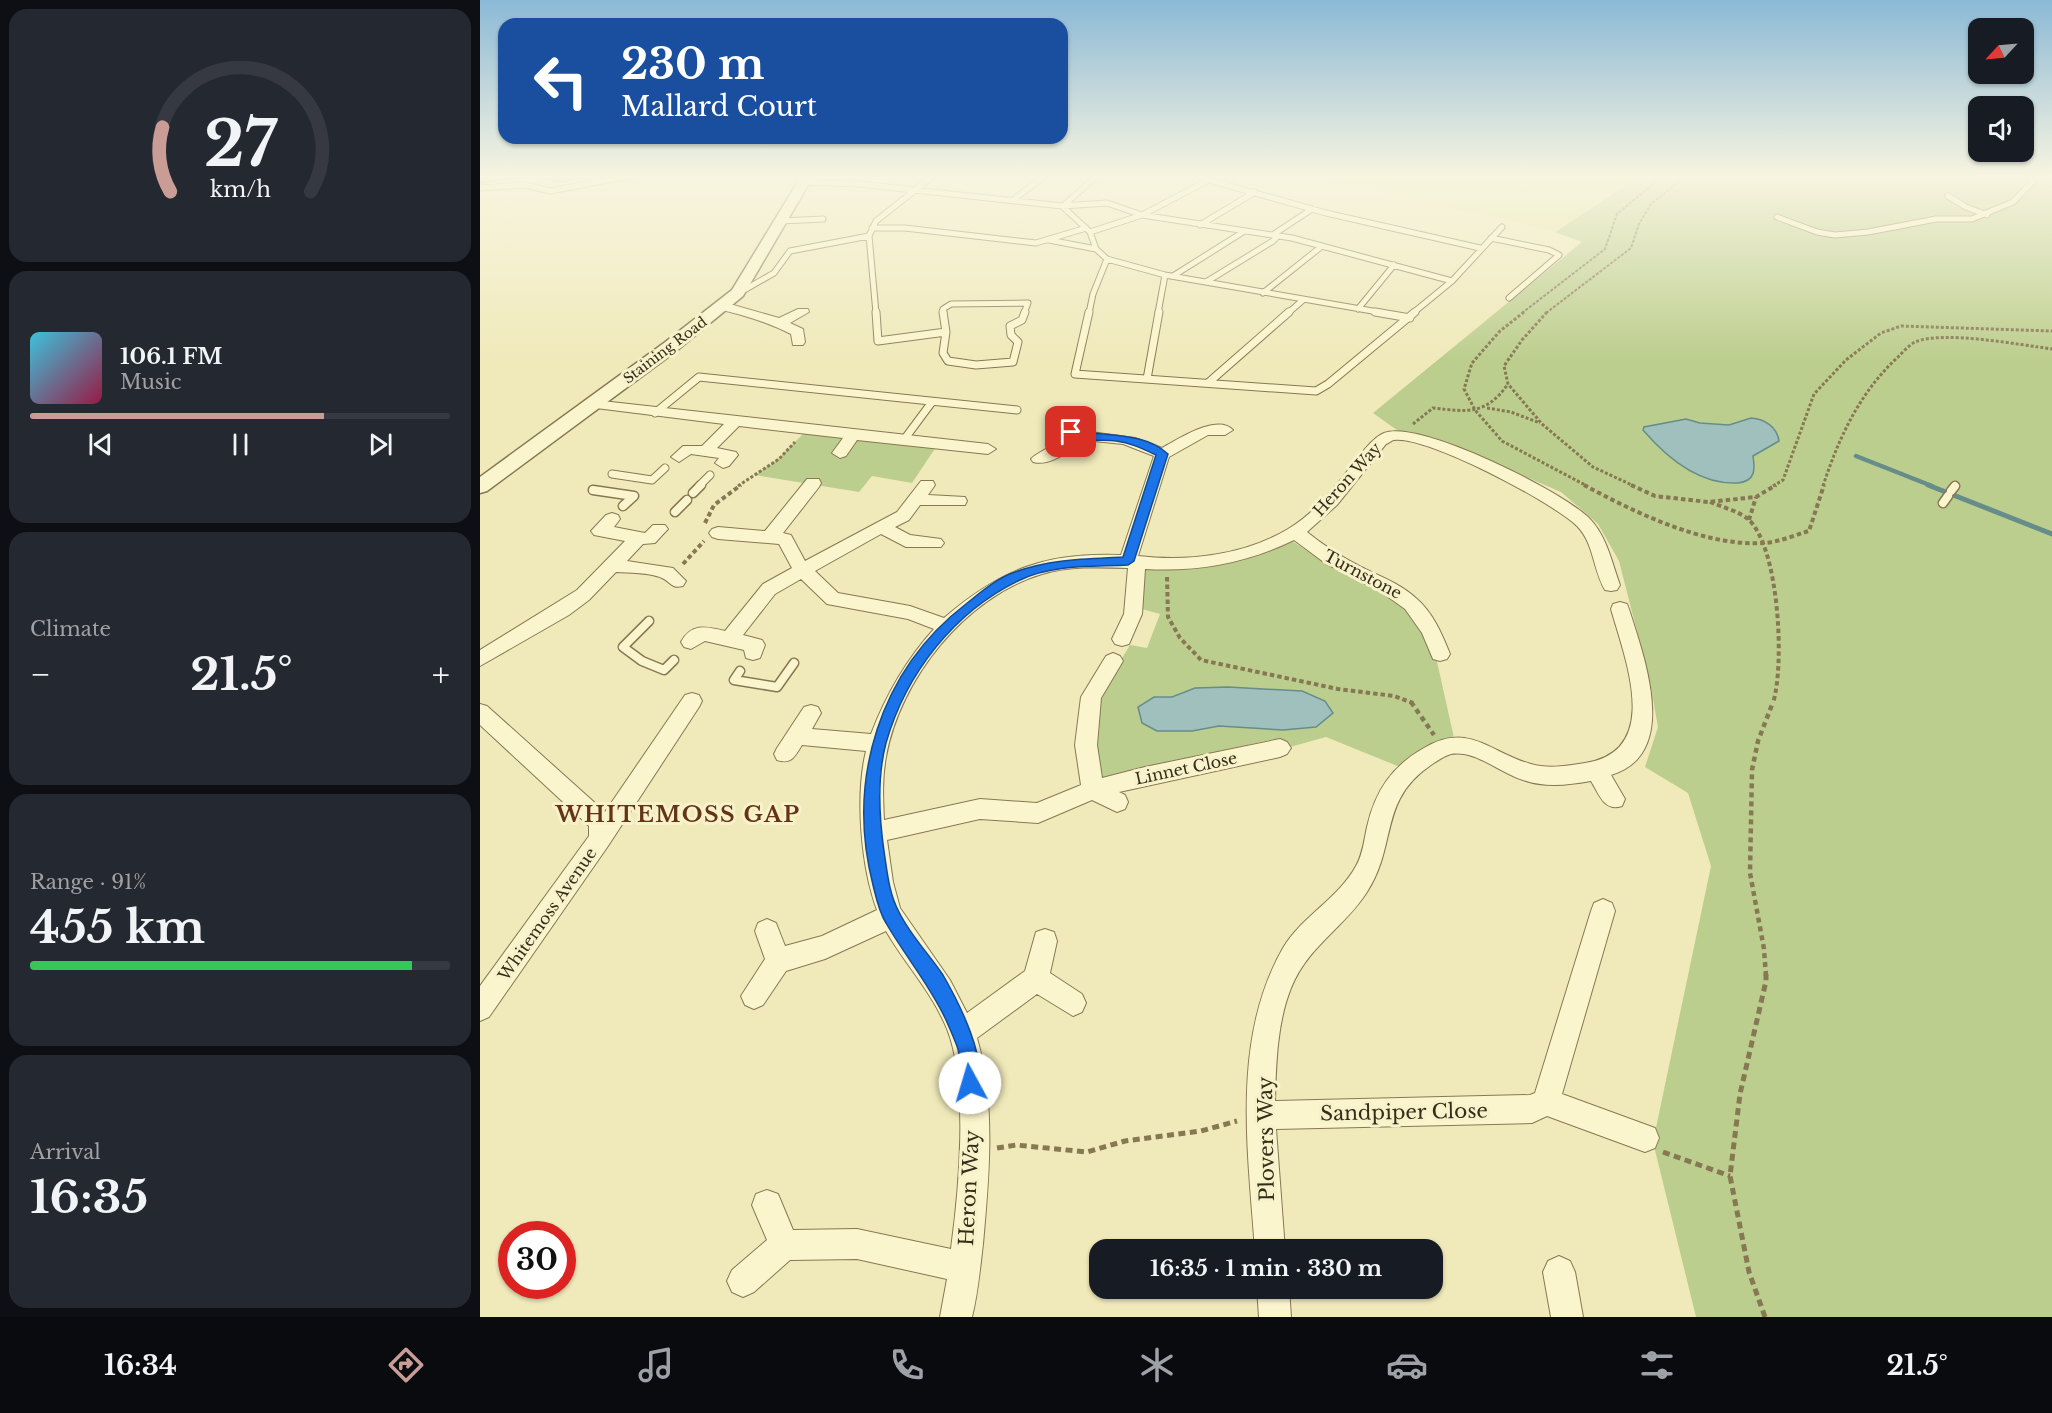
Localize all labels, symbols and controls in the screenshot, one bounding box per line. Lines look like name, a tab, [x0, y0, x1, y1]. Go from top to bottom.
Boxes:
north arrow	[1968, 18, 2034, 84]
map controls	[1968, 18, 2034, 162]
text: 230 m	[621, 38, 764, 90]
icon: left	[522, 42, 600, 120]
text: Mallard Court	[621, 90, 817, 123]
button: sound	[1968, 96, 2034, 162]
text: 27	[204, 105, 277, 183]
text: km/h	[210, 177, 271, 204]
street label: Staining Road	[620, 312, 711, 387]
text: 106.1 FM	[120, 343, 223, 370]
text: Music	[120, 370, 181, 394]
pin	[1045, 406, 1096, 457]
icon: arrive	[1054, 415, 1087, 448]
icon: previous	[84, 428, 117, 461]
icon: pause	[224, 428, 257, 461]
icon: next	[364, 428, 397, 461]
street label: Heron Way	[1309, 437, 1386, 520]
street label: Turnstone	[1321, 545, 1405, 603]
text: Climate	[30, 617, 111, 641]
text: 21.5°	[190, 646, 293, 702]
text: −	[30, 654, 51, 695]
text: +	[432, 654, 450, 695]
street label: Linnet Close	[1133, 747, 1239, 789]
district label: WHITEMOSS GAP	[555, 801, 800, 828]
street label: Whitemoss Avenue	[493, 844, 600, 985]
text: Range · 91%	[30, 870, 146, 894]
text: 455 km	[30, 899, 205, 955]
position arrow	[938, 1051, 1002, 1115]
street label: Plovers Way	[1253, 1076, 1279, 1202]
street label: Sandpiper Close	[1320, 1099, 1488, 1125]
street label: Heron Way	[954, 1129, 984, 1246]
text: Arrival	[30, 1140, 101, 1164]
text: 16:35	[30, 1169, 148, 1225]
speed limit sign: 30	[498, 1221, 576, 1299]
text: 16:35 · 1 min · 330 m	[1150, 1255, 1382, 1282]
icon: directions	[385, 1344, 427, 1386]
icon: music	[635, 1344, 677, 1386]
icon: phone	[886, 1344, 928, 1386]
icon: climate	[1136, 1344, 1178, 1386]
icon: car	[1386, 1344, 1428, 1386]
icon: filters	[1636, 1344, 1678, 1386]
text: 16:34	[104, 1349, 177, 1382]
text: 21.5°	[1886, 1349, 1948, 1382]

